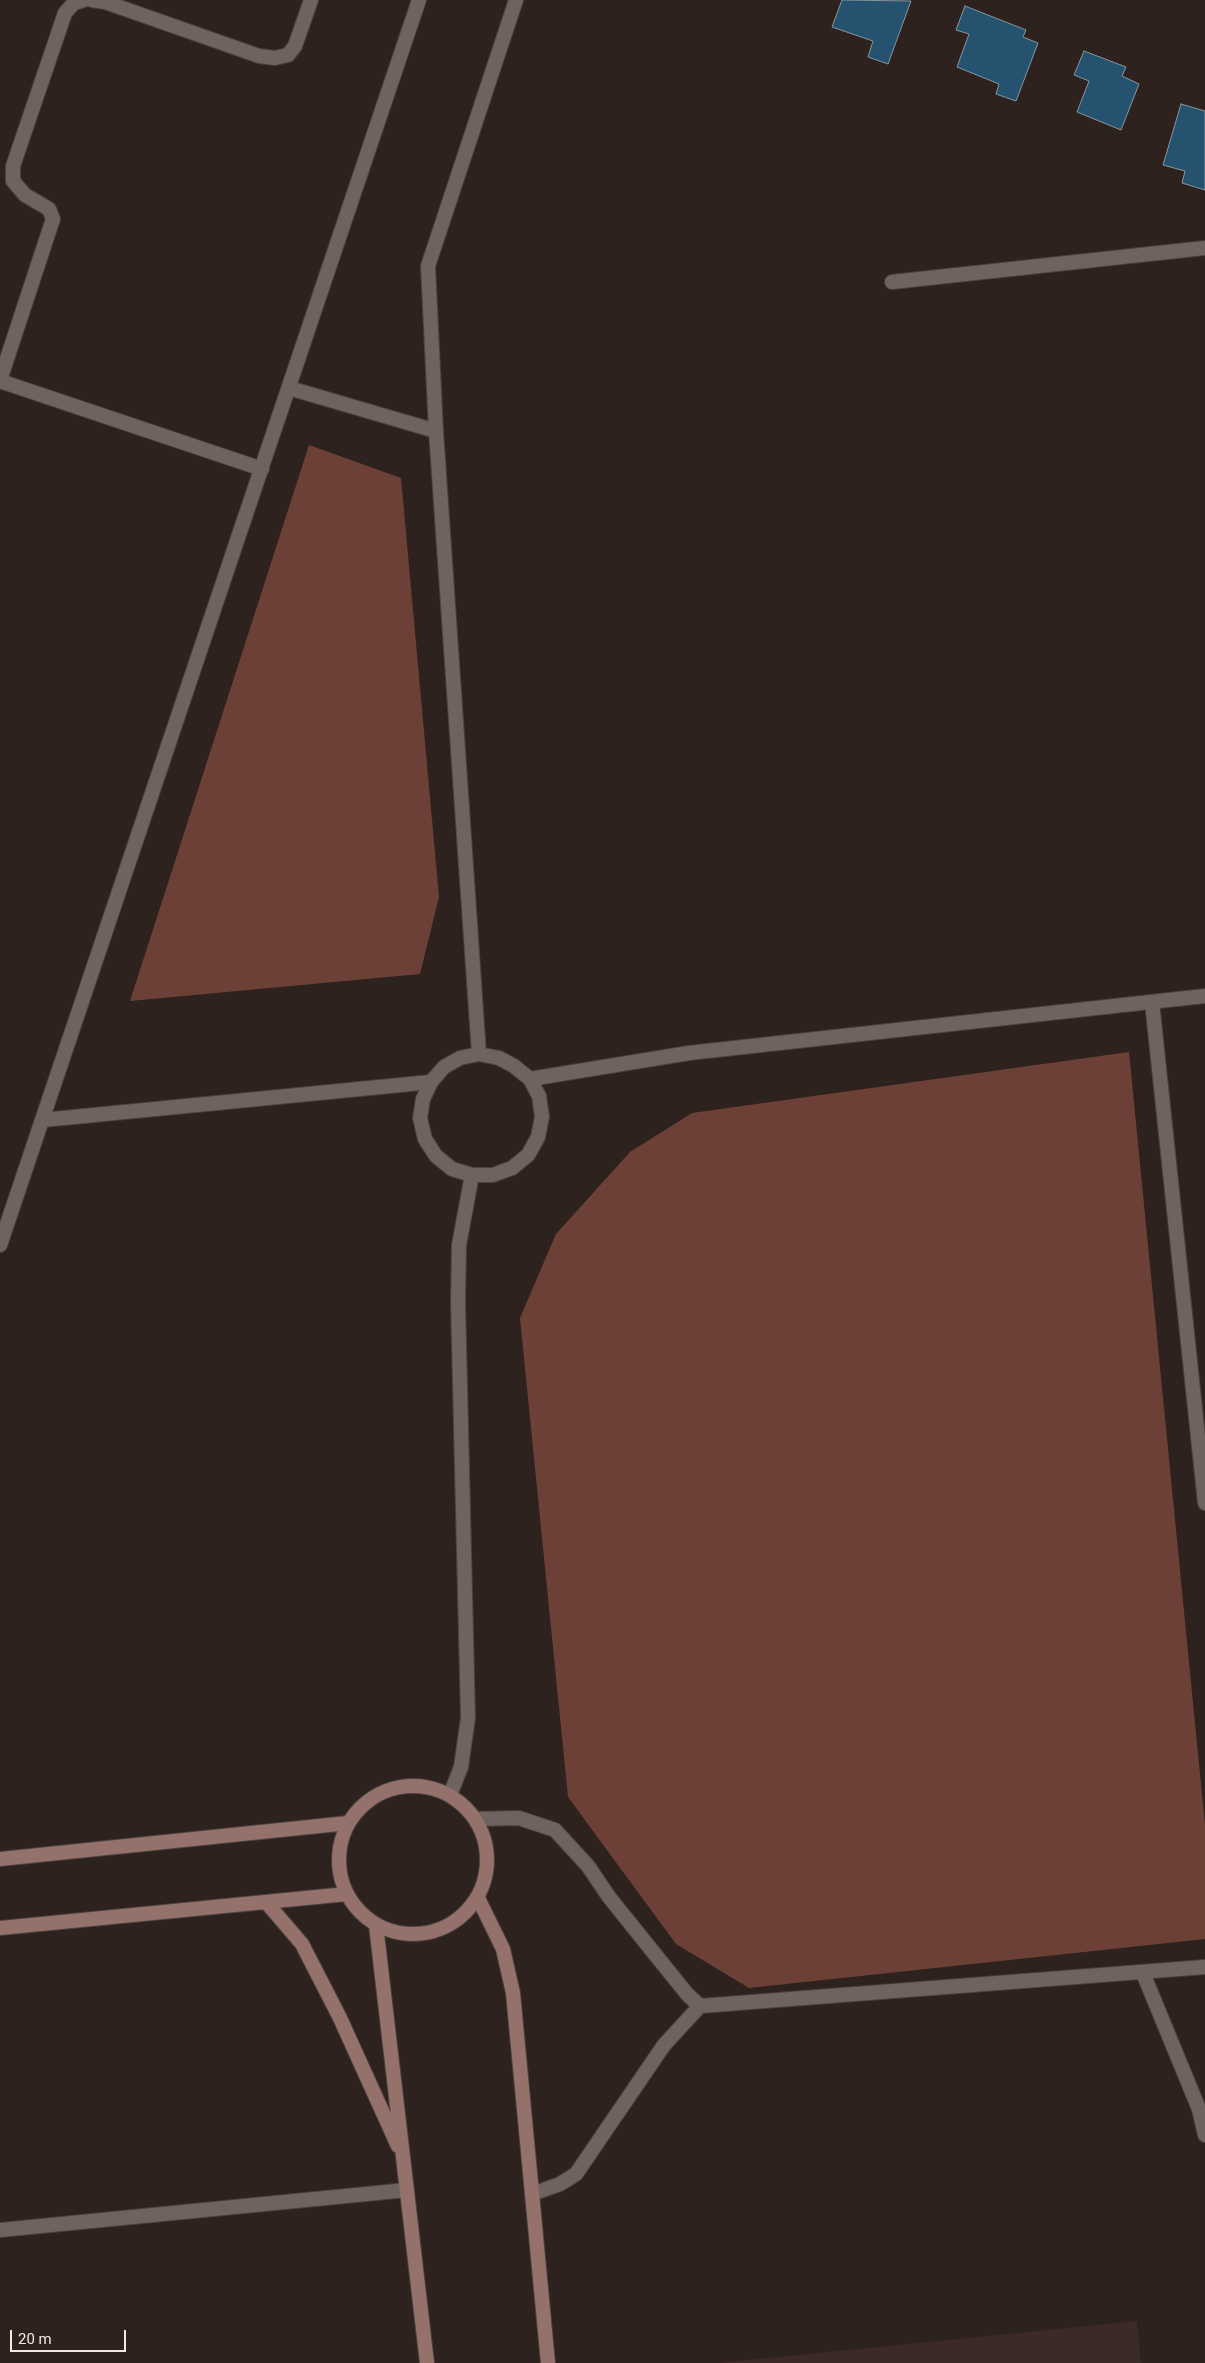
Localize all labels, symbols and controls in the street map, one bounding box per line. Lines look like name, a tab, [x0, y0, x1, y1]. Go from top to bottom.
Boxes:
scale bar	[12, 2320, 129, 2352]
text: 20 m	[18, 2330, 52, 2348]

